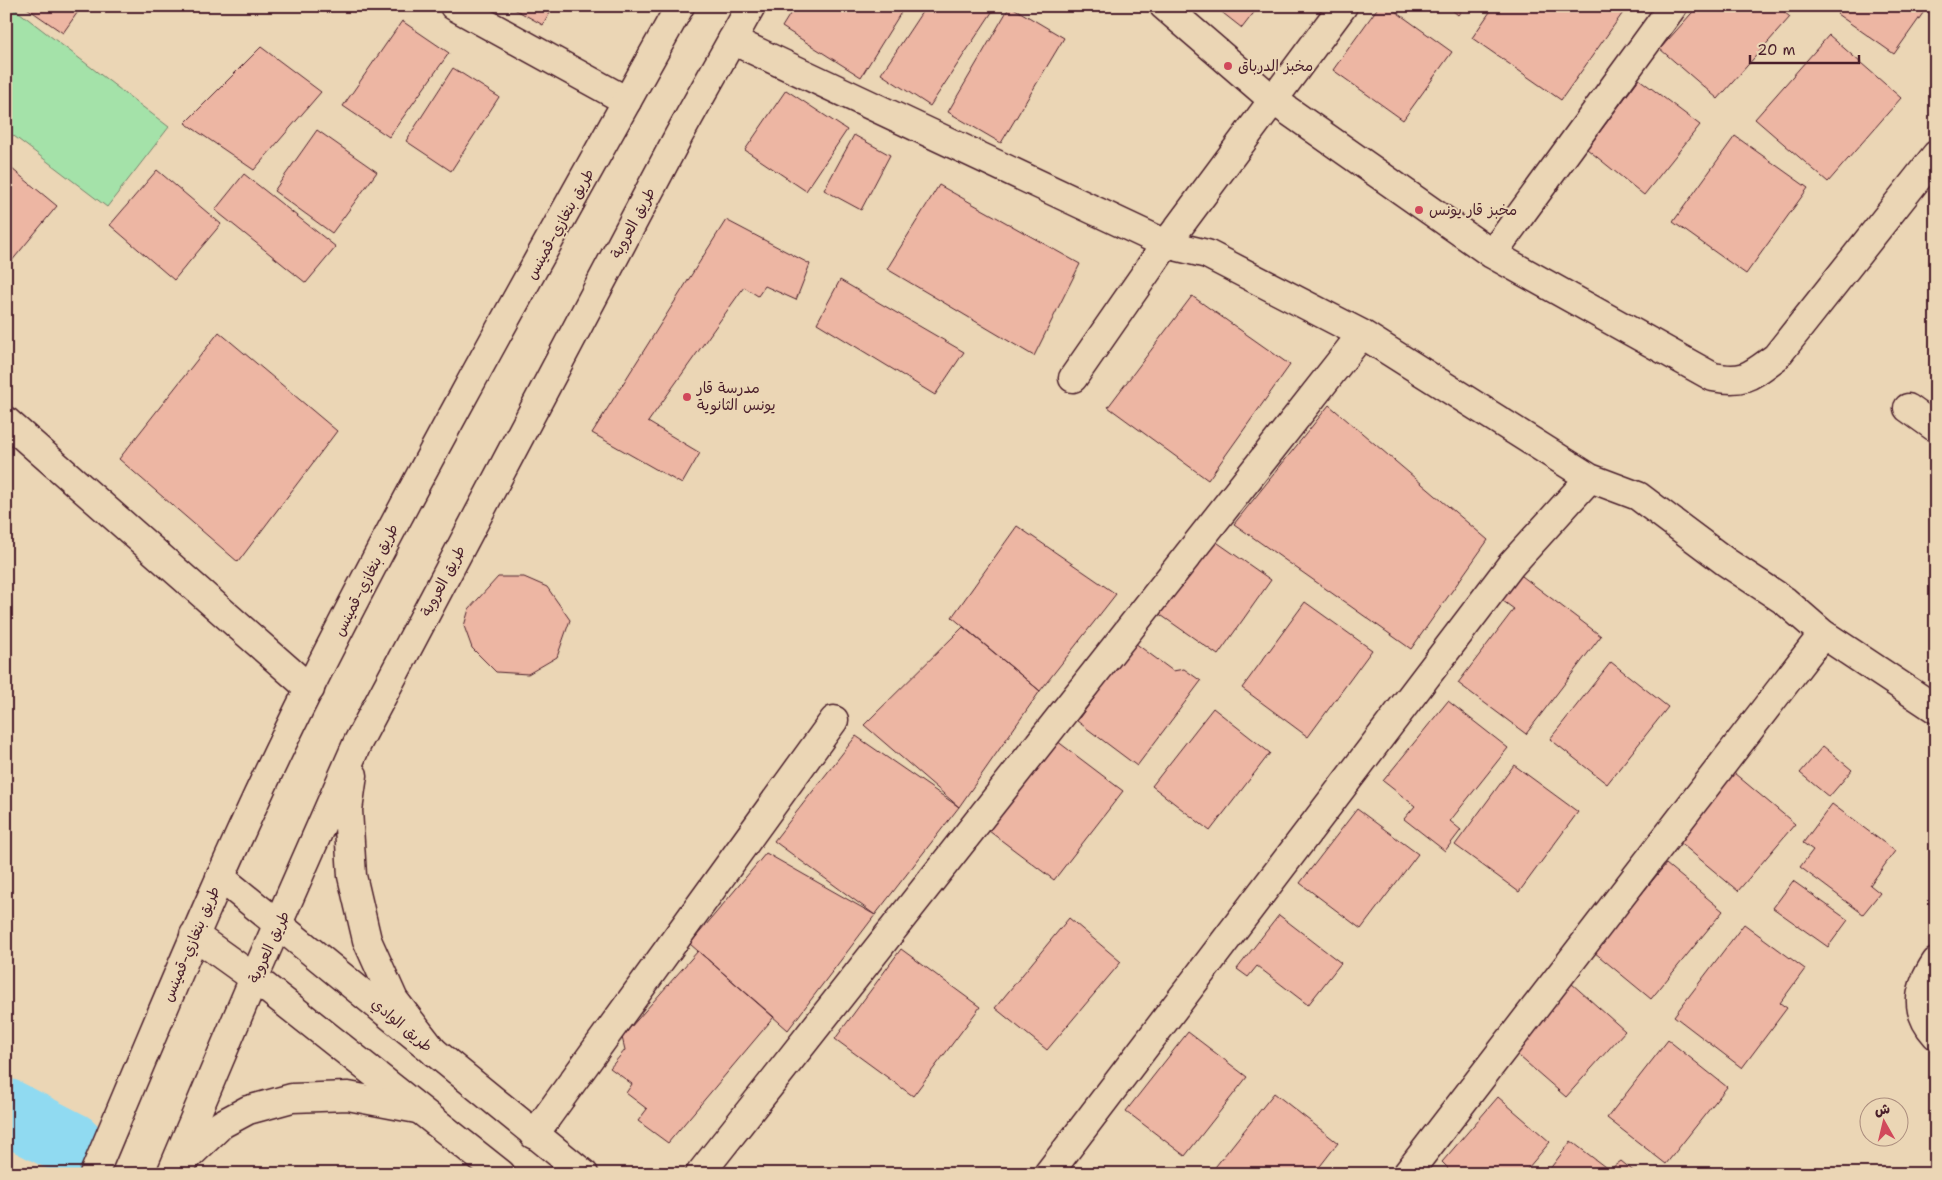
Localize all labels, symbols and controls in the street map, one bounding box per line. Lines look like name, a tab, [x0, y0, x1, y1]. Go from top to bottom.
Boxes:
scale bar	[1750, 32, 1858, 64]
text: 20 m	[1757, 40, 1796, 60]
place label: مخبز الدرباق	[1238, 56, 1313, 76]
marker: مخبز الدرباق	[1222, 60, 1234, 72]
street label: طريق بنغازي-قمينس	[521, 165, 600, 283]
street label: طريق العروبة	[606, 184, 660, 262]
place label: مخبز قار يونس	[1429, 200, 1517, 220]
marker: مخبز قار يونس	[1413, 204, 1425, 216]
place label: مدرسة قار يونس الثانوية	[696, 378, 776, 415]
marker: مدرسة قار يونس الثانوية	[681, 391, 693, 403]
street label: طريق بنغازي-قمينس	[329, 520, 404, 640]
street label: طريق العروبة	[416, 542, 470, 620]
street label: طريق بنغازي-قمينس	[158, 883, 225, 1005]
street label: طريق العروبة	[244, 908, 294, 986]
street label: طريق الوادي	[367, 994, 437, 1057]
north arrow	[1860, 1098, 1910, 1148]
text: ش	[1873, 1099, 1891, 1119]

